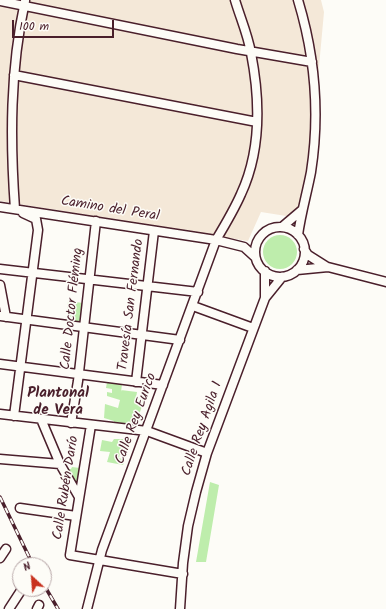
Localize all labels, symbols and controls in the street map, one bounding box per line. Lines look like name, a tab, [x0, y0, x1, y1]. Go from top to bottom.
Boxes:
scale bar	[14, 12, 116, 38]
text: 100 m	[19, 17, 49, 36]
street label: Camino del Peral	[59, 194, 161, 226]
street label: Travesía San Fernando	[116, 238, 148, 372]
street label: Calle Doctor Fléming	[58, 247, 88, 371]
street label: Calle Rey Eurico	[113, 371, 161, 467]
street label: Calle Rey Agila I	[179, 380, 227, 478]
district label: Plantonal de Vera	[27, 385, 89, 420]
street label: Calle Rubén Darío	[50, 435, 84, 541]
north arrow	[12, 557, 52, 597]
text: N	[20, 558, 34, 577]

